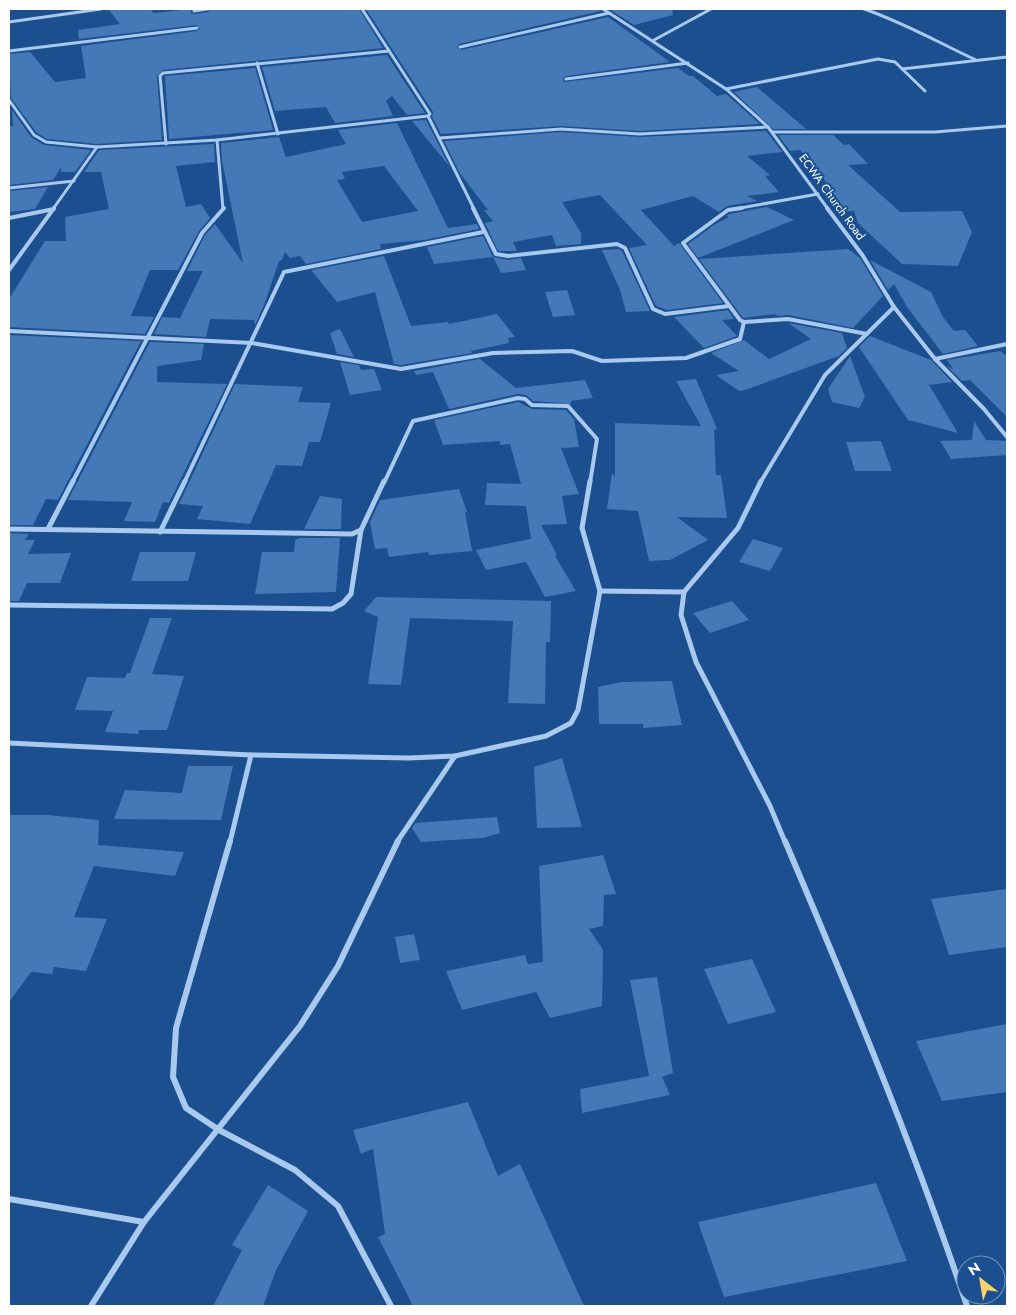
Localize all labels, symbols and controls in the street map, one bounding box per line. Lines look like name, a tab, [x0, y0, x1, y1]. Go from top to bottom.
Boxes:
street label: ECWA Church Road	[794, 150, 870, 244]
north arrow	[956, 1255, 1006, 1305]
text: N	[964, 1257, 984, 1280]

